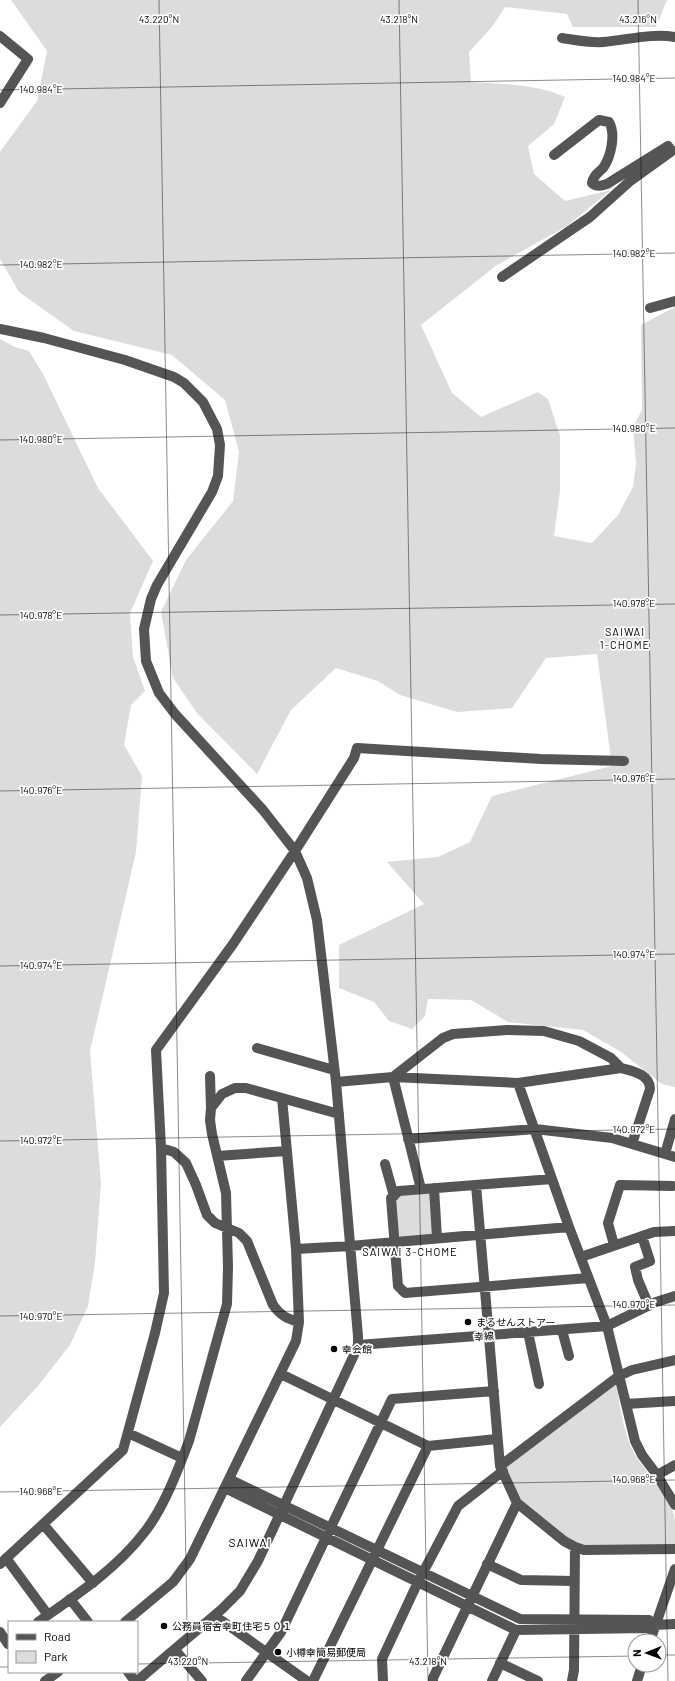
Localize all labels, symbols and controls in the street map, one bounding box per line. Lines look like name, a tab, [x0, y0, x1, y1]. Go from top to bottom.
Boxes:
text: 43.220°N	[139, 13, 179, 25]
text: 43.218°N	[380, 13, 418, 25]
text: 43.216°N	[619, 13, 657, 25]
text: 140.984°E	[612, 72, 656, 84]
text: 140.984°E	[19, 83, 63, 95]
text: 140.982°E	[612, 247, 656, 259]
text: 140.982°E	[19, 258, 63, 270]
text: 140.980°E	[612, 422, 656, 434]
text: 140.980°E	[19, 433, 63, 445]
text: 140.978°E	[613, 597, 655, 609]
text: 140.978°E	[20, 609, 62, 621]
district label: SAIWAI 1-CHOME	[600, 625, 650, 651]
text: 140.976°E	[613, 772, 655, 784]
text: 140.976°E	[20, 784, 62, 796]
text: 140.974°E	[613, 948, 655, 960]
text: 140.974°E	[20, 959, 62, 971]
text: 140.972°E	[613, 1123, 655, 1135]
text: 140.972°E	[20, 1134, 62, 1146]
district label: SAIWAI 3-CHOME	[362, 1245, 458, 1258]
text: 140.970°E	[613, 1298, 655, 1310]
text: 140.970°E	[20, 1310, 62, 1322]
place label: まるせんストアー	[476, 1316, 555, 1328]
marker: まるせんストアー	[463, 1317, 473, 1327]
street label: 幸線	[474, 1329, 494, 1343]
place label: 幸会館	[342, 1343, 372, 1355]
marker: 幸会館	[329, 1344, 339, 1354]
text: 140.968°E	[613, 1473, 655, 1485]
text: 140.968°E	[20, 1485, 62, 1497]
district label: SAIWAI	[228, 1535, 272, 1549]
place label: 公務員宿舎幸町住宅５０１	[172, 1620, 292, 1632]
legend	[8, 1621, 138, 1673]
marker: 公務員宿舎幸町住宅５０１	[159, 1621, 169, 1631]
text: Road	[44, 1629, 71, 1643]
north arrow	[627, 1633, 667, 1673]
place label: 小樽幸簡易郵便局	[286, 1646, 366, 1658]
marker: 小樽幸簡易郵便局	[273, 1647, 283, 1657]
text: Park	[44, 1649, 68, 1663]
text: N	[630, 1649, 643, 1657]
text: 43.220°N	[168, 1655, 208, 1667]
text: 43.218°N	[409, 1655, 447, 1667]

